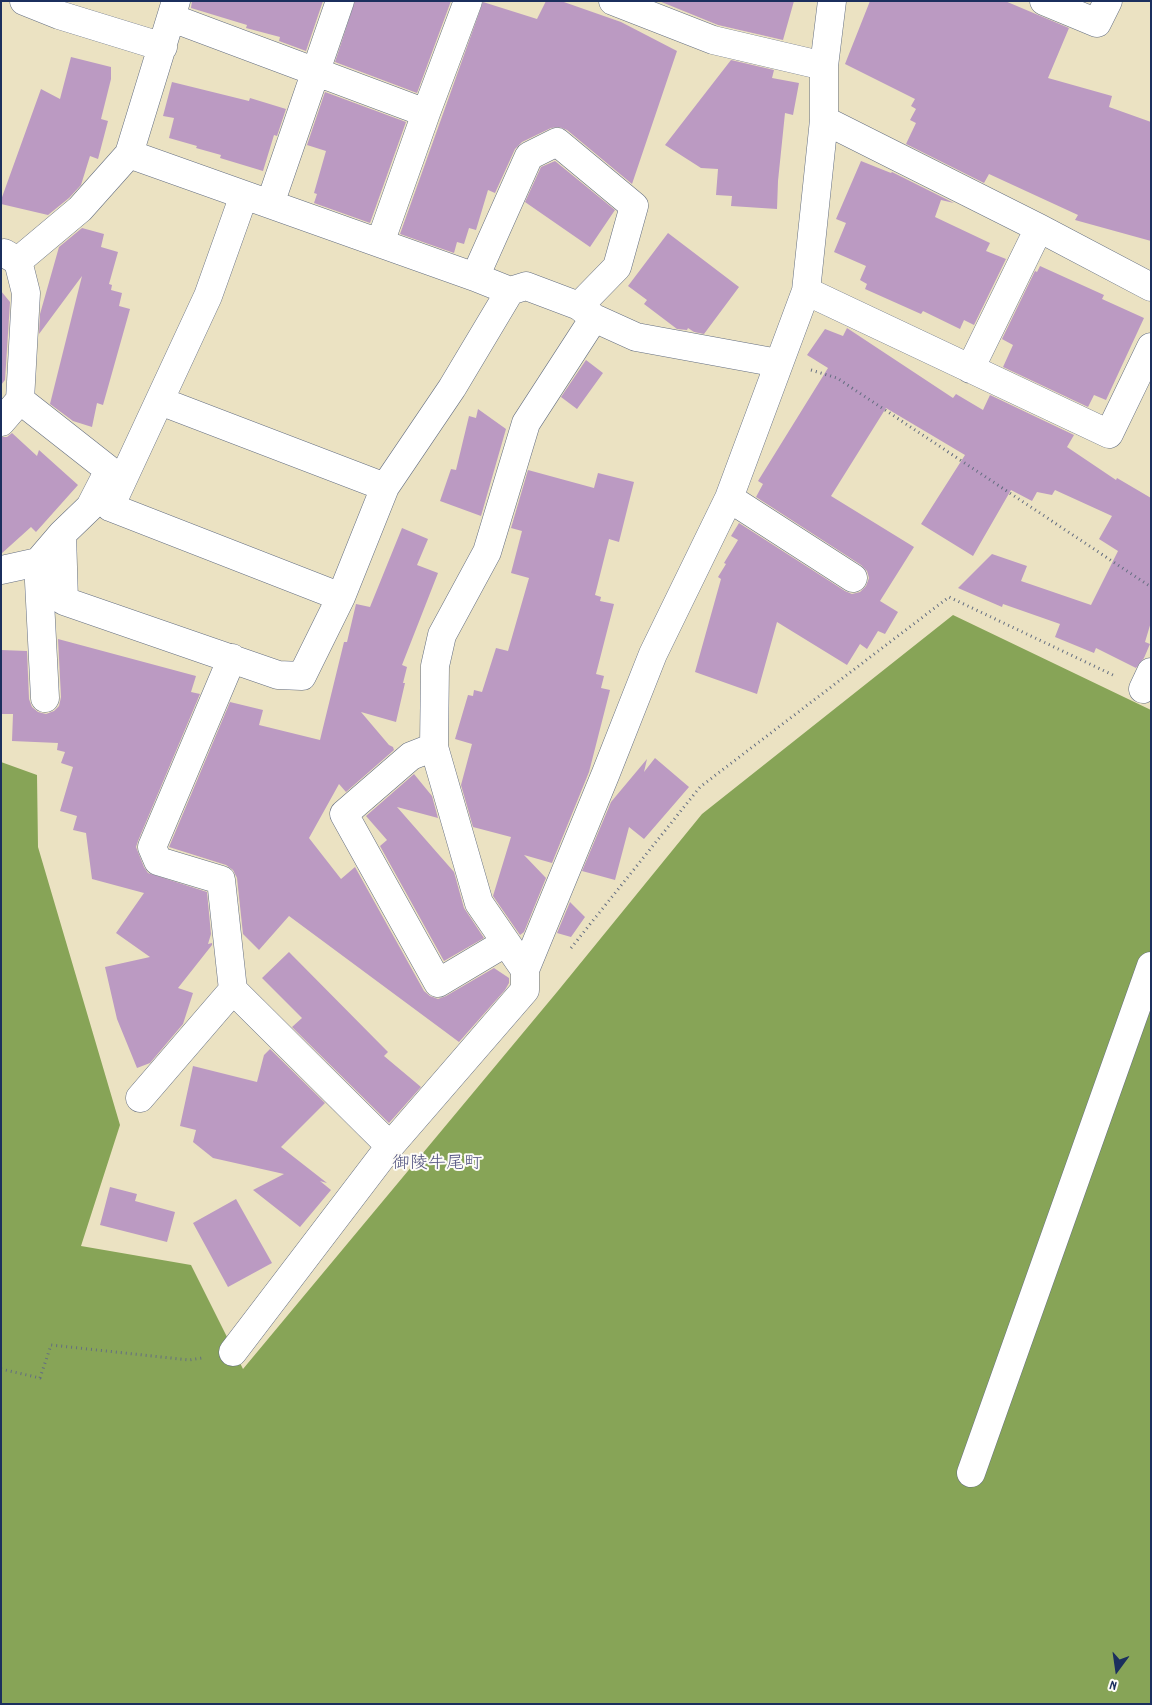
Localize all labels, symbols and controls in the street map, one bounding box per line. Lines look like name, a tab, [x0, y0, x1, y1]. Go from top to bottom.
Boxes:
district label: 御陵牛尾町	[392, 1155, 482, 1177]
north arrow	[1092, 1645, 1142, 1695]
text: N	[1108, 1674, 1119, 1695]

